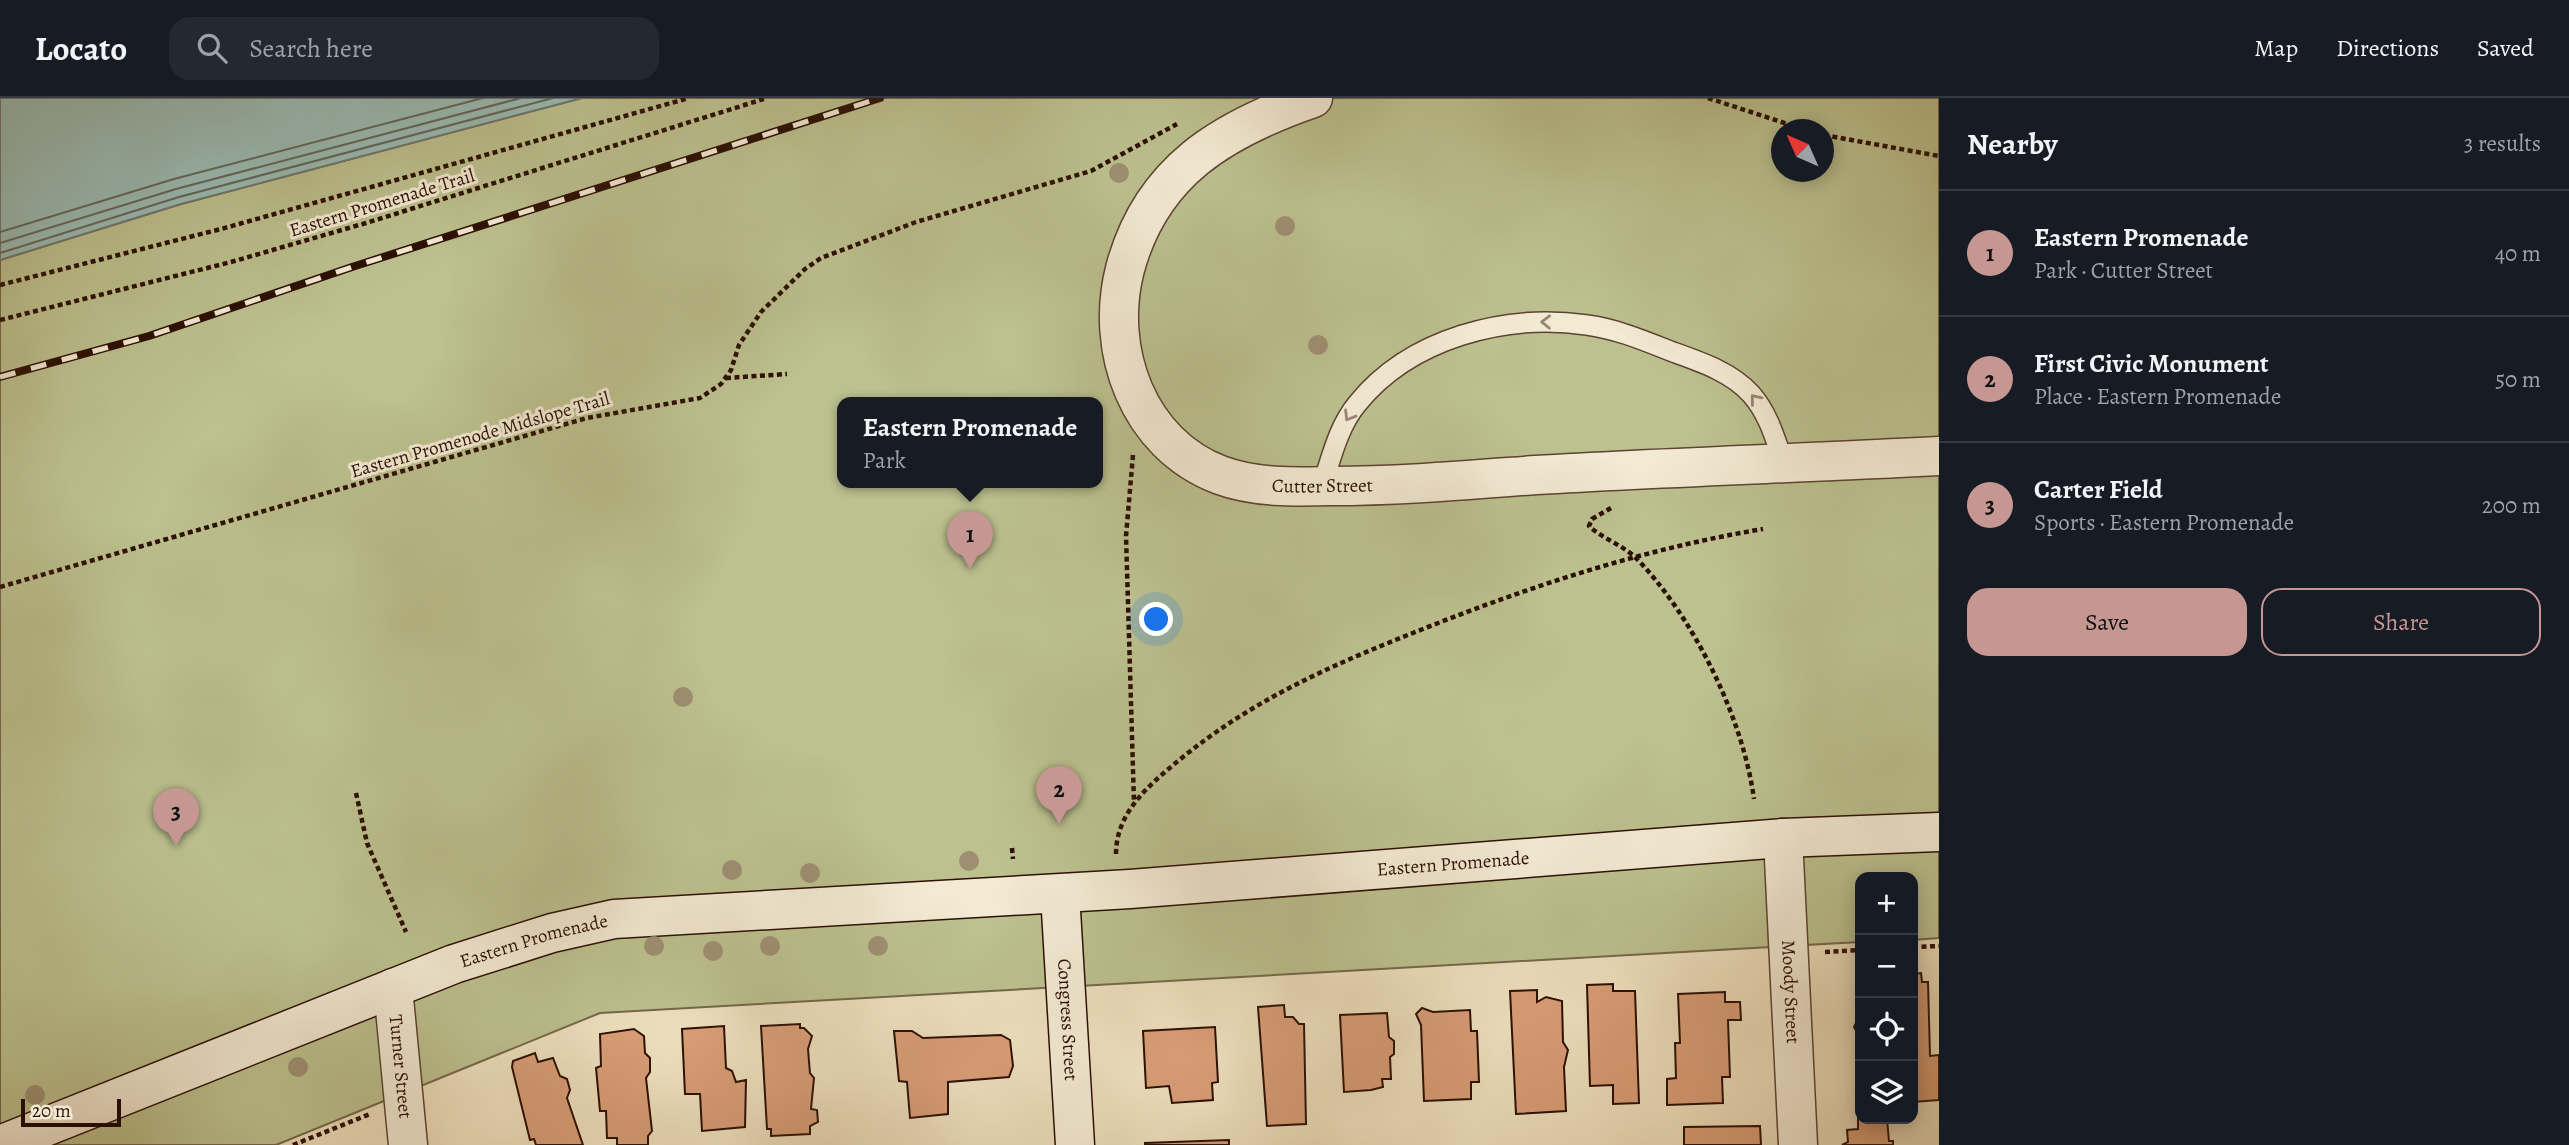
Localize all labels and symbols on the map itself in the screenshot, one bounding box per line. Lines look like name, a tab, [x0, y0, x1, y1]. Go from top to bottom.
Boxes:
north arrow	[1771, 119, 1834, 182]
street label: Eastern Promenade Trail	[286, 162, 478, 244]
one-way arrow	[1540, 315, 1551, 330]
street label: Eastern Promenode Midslope Trail	[347, 385, 613, 484]
one-way arrow	[1750, 395, 1763, 407]
one-way arrow	[1344, 409, 1357, 422]
street label: Cutter Street	[1271, 472, 1373, 500]
pin: 1	[947, 511, 993, 569]
your location	[1139, 602, 1173, 636]
pin: 2	[1036, 766, 1082, 824]
pin: 3	[153, 788, 199, 846]
street label: Eastern Promenade	[1376, 845, 1530, 883]
street label: Eastern Promenade	[457, 908, 610, 974]
street label: Moody Street	[1775, 939, 1806, 1044]
street label: Congress Street	[1051, 958, 1084, 1082]
street label: Turner Street	[383, 1014, 418, 1120]
scale bar	[21, 1096, 121, 1128]

